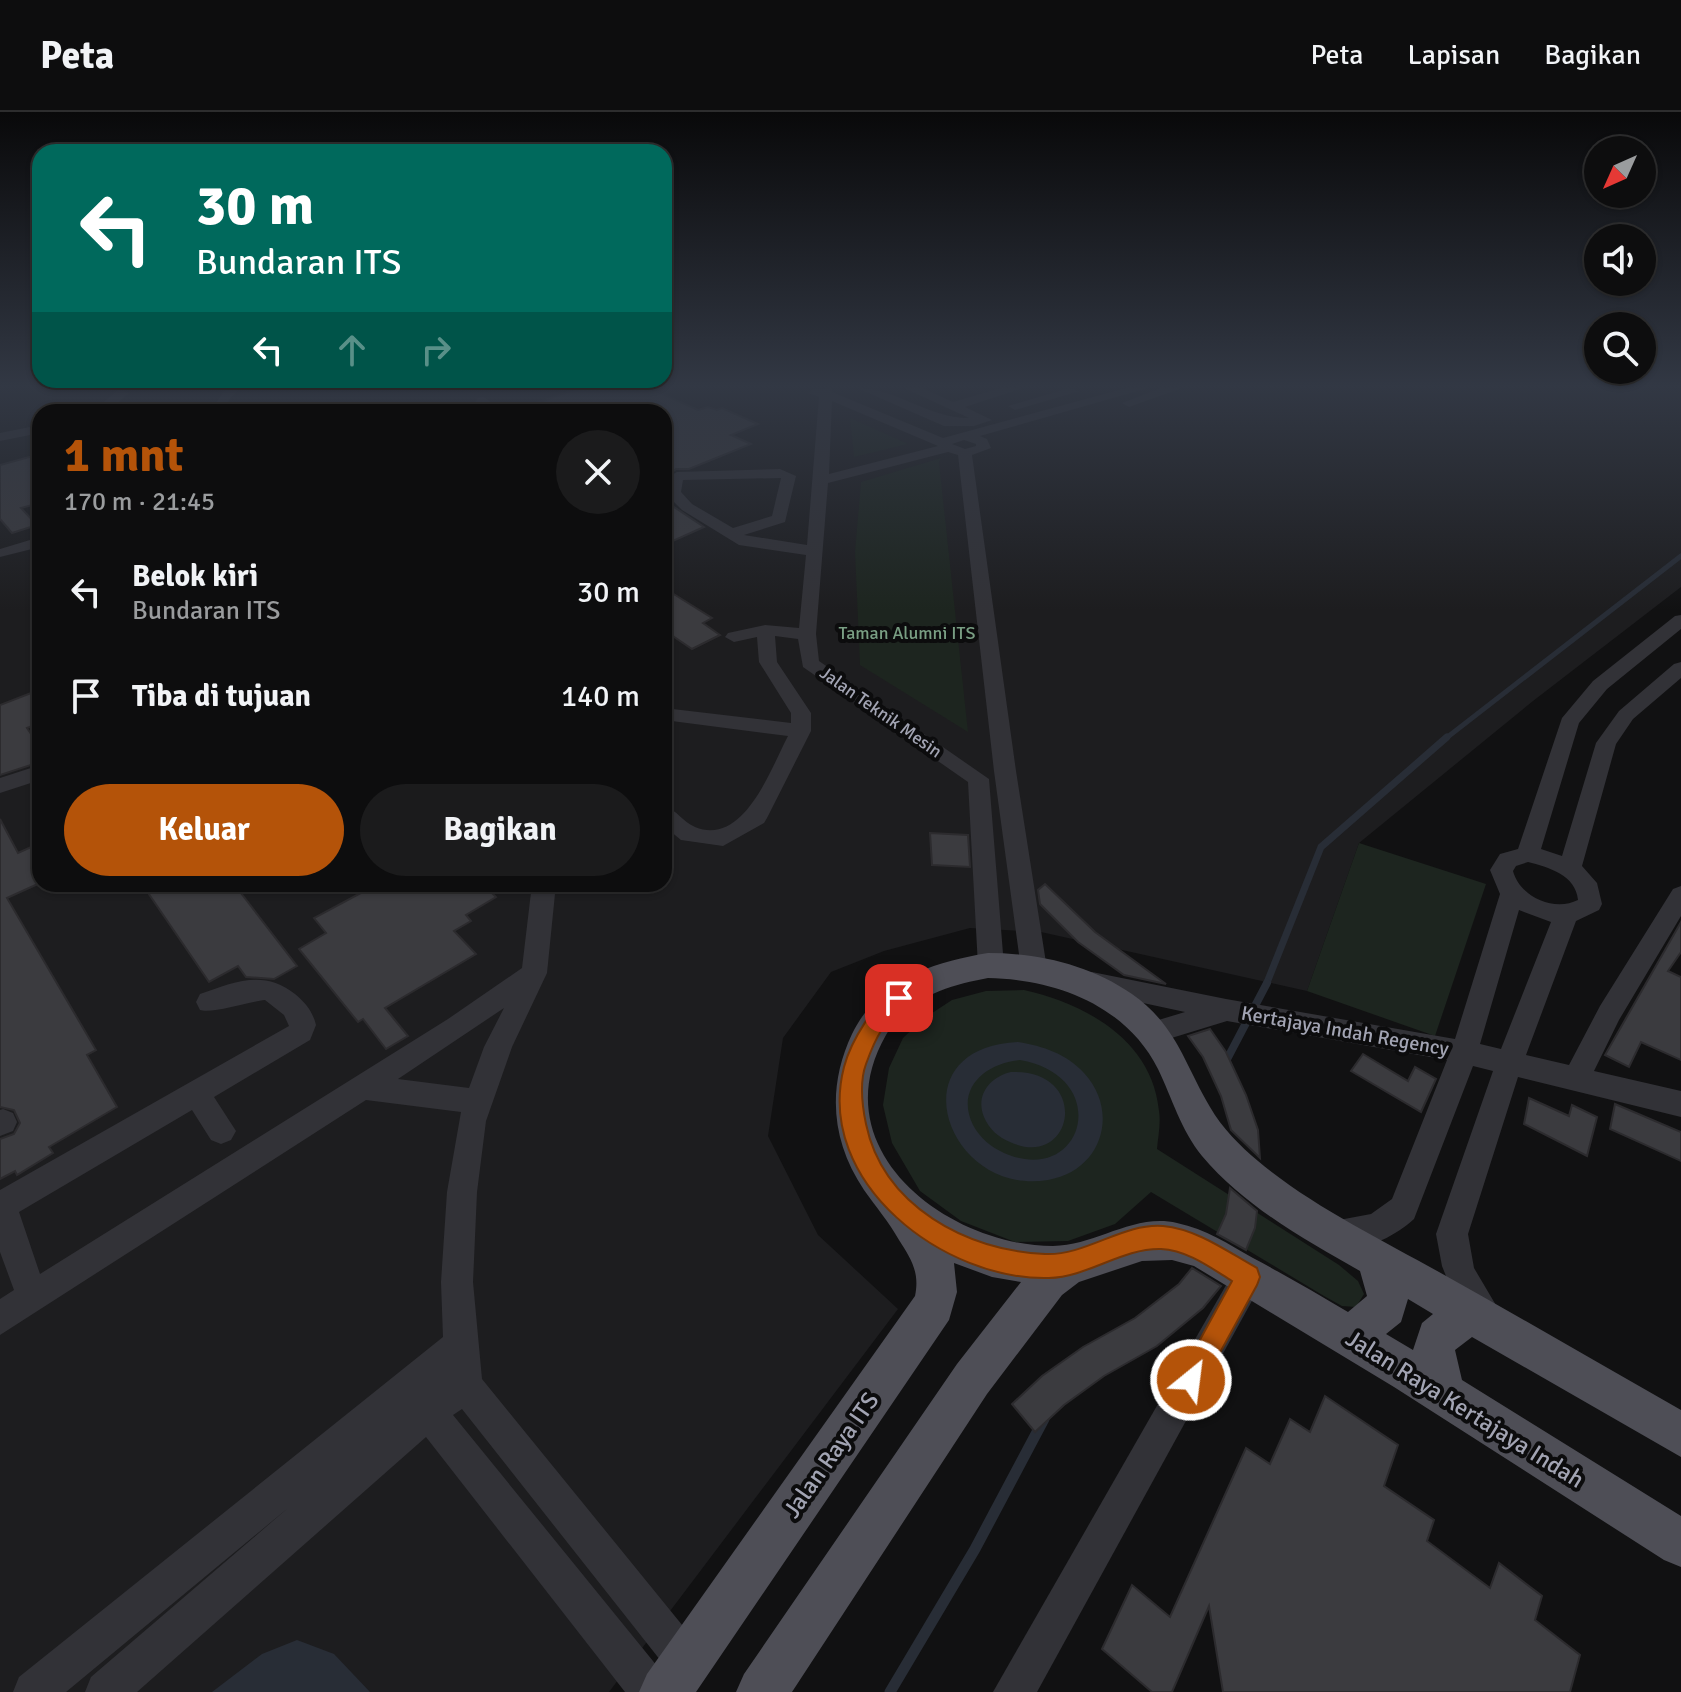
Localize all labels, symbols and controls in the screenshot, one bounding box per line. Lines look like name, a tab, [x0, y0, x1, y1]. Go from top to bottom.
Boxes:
text: Peta	[40, 32, 114, 79]
text: Peta	[1310, 38, 1364, 72]
text: Lapisan	[1408, 38, 1500, 72]
text: Bagikan	[1544, 38, 1641, 72]
north arrow	[1584, 136, 1656, 208]
map controls	[1584, 136, 1656, 384]
text: 30 m	[196, 171, 314, 240]
icon: left	[64, 176, 168, 280]
button: sound	[1584, 224, 1656, 296]
text: Bundaran ITS	[196, 240, 402, 285]
button: search	[1584, 312, 1656, 384]
icon: left	[246, 328, 290, 372]
icon: ahead	[330, 328, 374, 372]
icon: right	[414, 328, 458, 372]
text: 1 mnt	[64, 426, 184, 485]
button: close	[556, 430, 640, 514]
text: 170 m · 21:45	[64, 486, 215, 518]
text: Belok kiri	[132, 558, 258, 595]
icon: left	[64, 570, 108, 614]
text: 30 m	[577, 574, 640, 611]
text: Bundaran ITS	[132, 595, 280, 627]
park label: Taman Alumni ITS	[839, 622, 975, 644]
street label: Jalan Teknik Mesin	[816, 662, 946, 762]
icon: arrive	[64, 674, 108, 718]
text: Tiba di tujuan	[132, 678, 311, 715]
text: 140 m	[561, 678, 640, 715]
button: Keluar	[64, 784, 344, 876]
button: Bagikan	[360, 784, 640, 876]
pin	[865, 964, 933, 1032]
icon: arrive	[877, 976, 921, 1020]
street label: Kertajaya Indah Regency	[1239, 1000, 1451, 1062]
street label: Jalan Raya Kertajaya Indah	[1340, 1323, 1590, 1495]
position arrow	[1149, 1338, 1233, 1422]
street label: Jalan Raya ITS	[777, 1386, 885, 1524]

